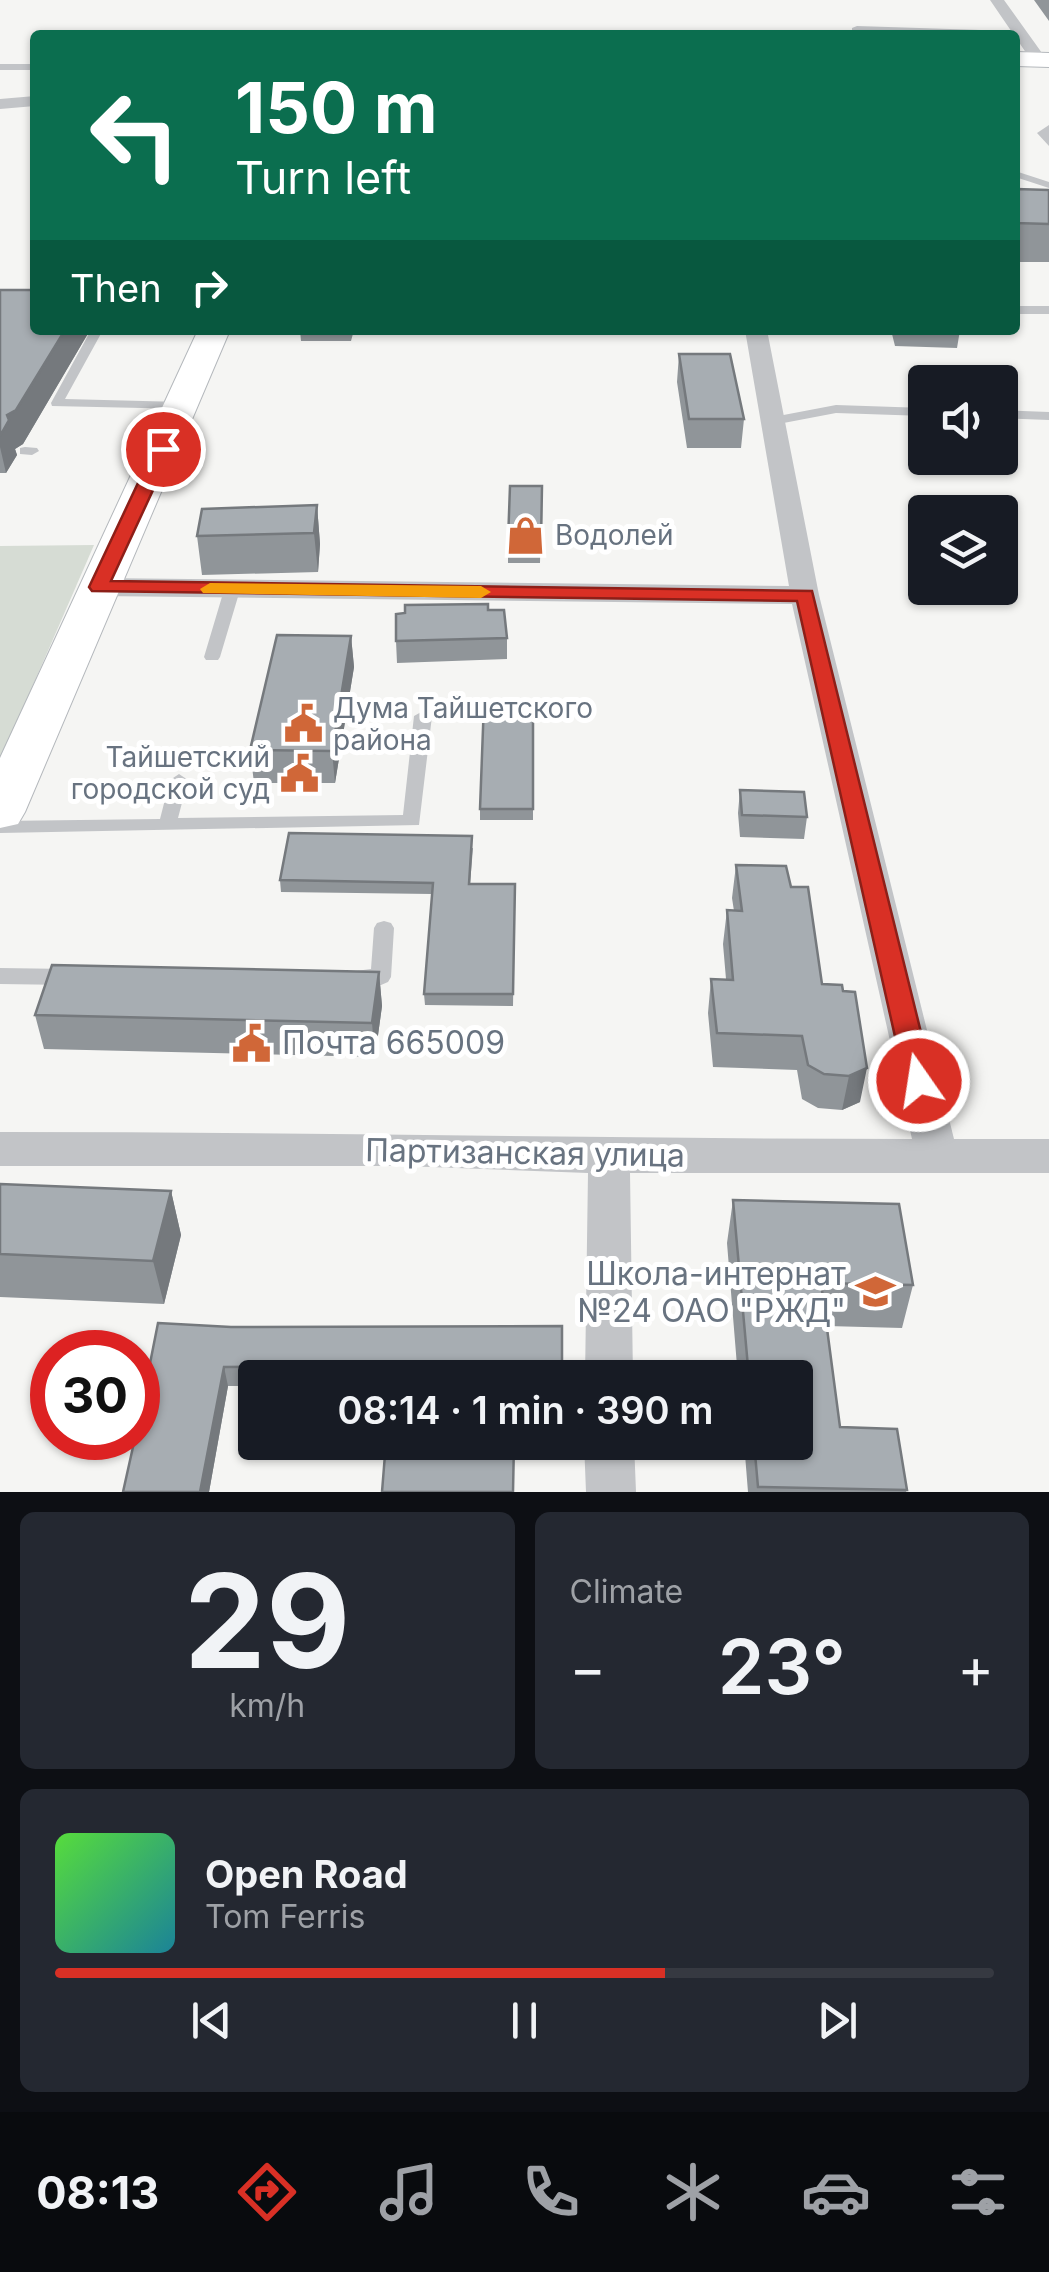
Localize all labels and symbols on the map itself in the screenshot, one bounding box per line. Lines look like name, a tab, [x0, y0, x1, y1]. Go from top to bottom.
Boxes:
pin	[121, 407, 206, 492]
shop icon: Водолей	[504, 514, 546, 556]
place label: Водолей	[555, 518, 673, 552]
place label: Дума Тайшетского района	[333, 691, 593, 757]
public building icon: Дума Тайшетского района	[282, 703, 324, 745]
place label: Тайшетский городской суд	[71, 740, 270, 806]
public building icon: Тайшетский городской суд	[279, 752, 321, 794]
public building icon: Почта 665009	[231, 1022, 273, 1064]
place label: Почта 665009	[282, 1023, 505, 1062]
position arrow	[867, 1029, 971, 1133]
street label: Партизанская улица	[365, 1130, 685, 1175]
place label: Школа-интернат №24 ОАО "РЖД"	[577, 1254, 846, 1330]
school or university icon: Школа-интернат №24 ОАО "РЖД"	[855, 1271, 897, 1313]
speed limit sign: 30	[30, 1330, 160, 1460]

